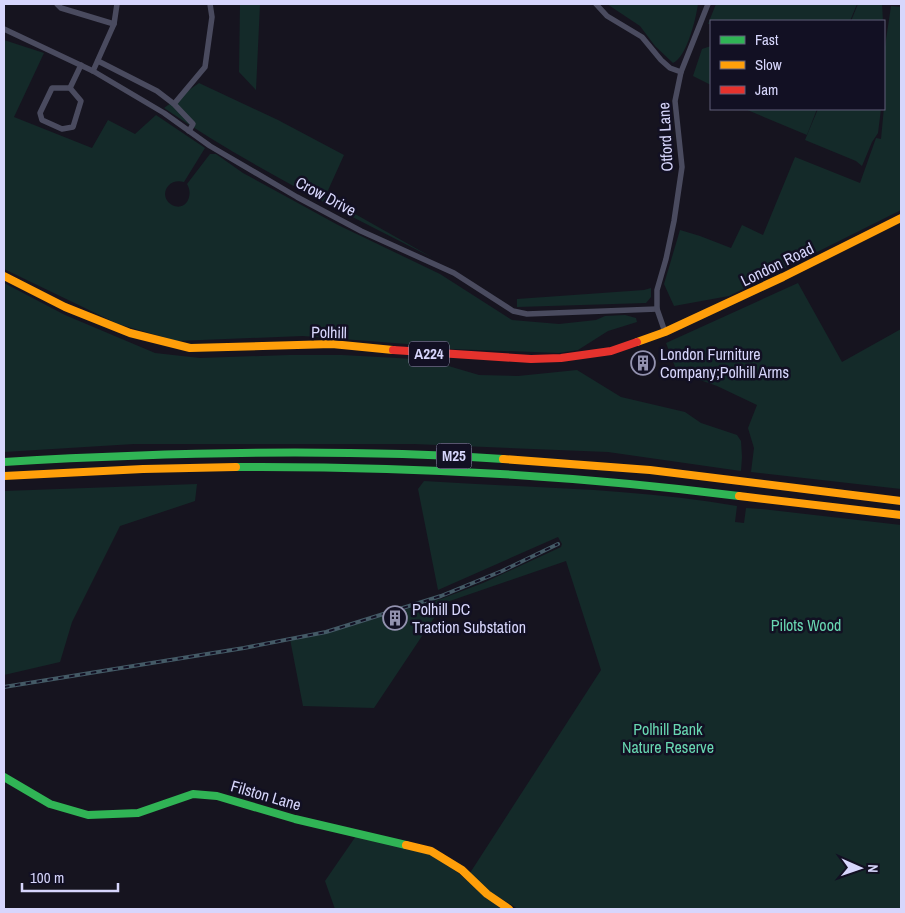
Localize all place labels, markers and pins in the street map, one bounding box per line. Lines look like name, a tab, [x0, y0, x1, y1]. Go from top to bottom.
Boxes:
place label: London Furniture Company;Polhill Arms	[660, 343, 789, 383]
building icon: London Furniture Company;Polhill Arms	[630, 350, 656, 376]
place label: Polhill DC Traction Substation	[412, 598, 526, 638]
building icon: Polhill DC Traction Substation	[382, 605, 408, 631]

